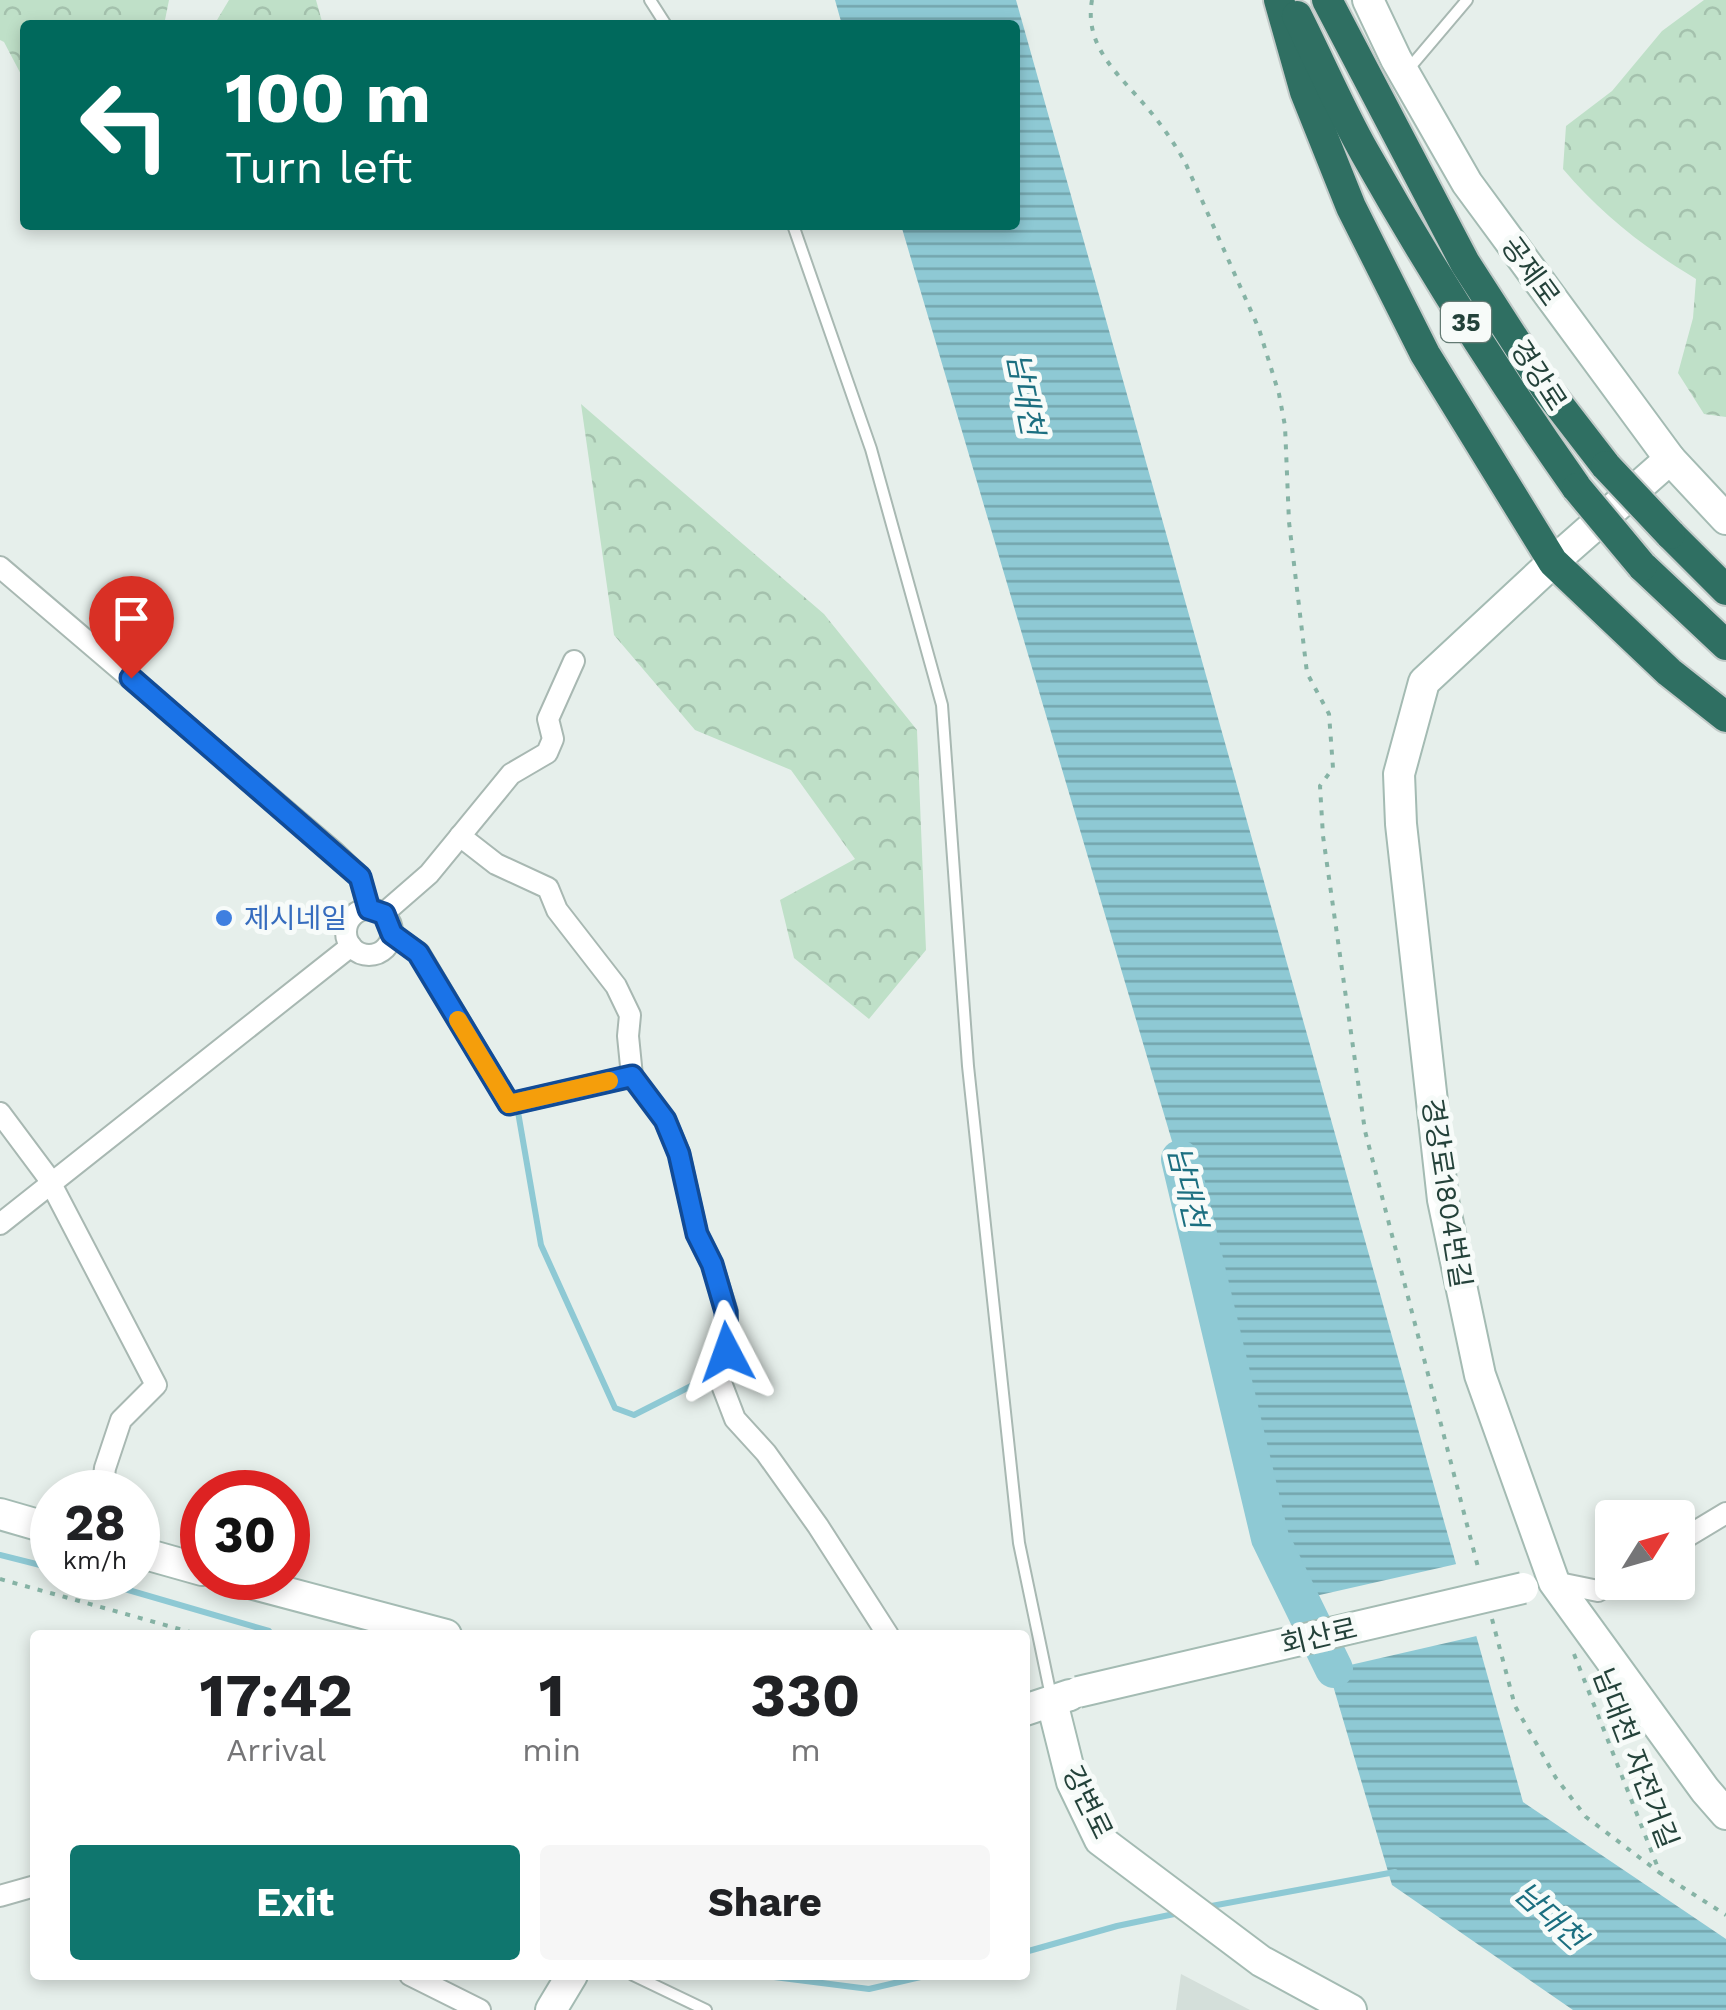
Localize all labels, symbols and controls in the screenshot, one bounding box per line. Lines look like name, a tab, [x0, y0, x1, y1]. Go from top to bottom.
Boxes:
text: 100 m	[225, 57, 431, 139]
icon: left	[60, 60, 190, 190]
text: Turn left	[225, 141, 412, 194]
street label: 공제로	[1495, 230, 1567, 312]
road number: 35	[1441, 302, 1491, 342]
street label: 경강로	[1504, 334, 1573, 417]
water label: 남대천	[1000, 350, 1051, 441]
pin	[89, 576, 174, 679]
icon: arrive	[104, 591, 159, 646]
place label: 제시네일	[244, 902, 347, 935]
marker: 제시네일	[213, 907, 235, 929]
street label: 경강로1804번길	[1415, 1096, 1478, 1290]
water label: 남대천	[1161, 1143, 1215, 1234]
position arrow	[675, 1300, 779, 1404]
speed limit sign: 30	[180, 1470, 310, 1600]
text: 28	[64, 1493, 126, 1552]
north arrow	[1595, 1500, 1695, 1600]
map controls	[1595, 1500, 1695, 1600]
text: km/h	[63, 1546, 127, 1575]
street label: 회산로	[1278, 1612, 1360, 1661]
text: 17:42	[200, 1660, 353, 1731]
text: 1	[539, 1660, 565, 1731]
text: 330	[751, 1660, 860, 1731]
street label: 남대천 자전거길	[1586, 1664, 1685, 1853]
text: Arrival	[226, 1731, 326, 1769]
text: min	[522, 1731, 581, 1769]
text: m	[790, 1731, 821, 1769]
street label: 강변로	[1056, 1760, 1119, 1844]
button: Exit	[70, 1845, 520, 1960]
button: Share	[540, 1845, 990, 1960]
water label: 남대천	[1508, 1875, 1595, 1959]

